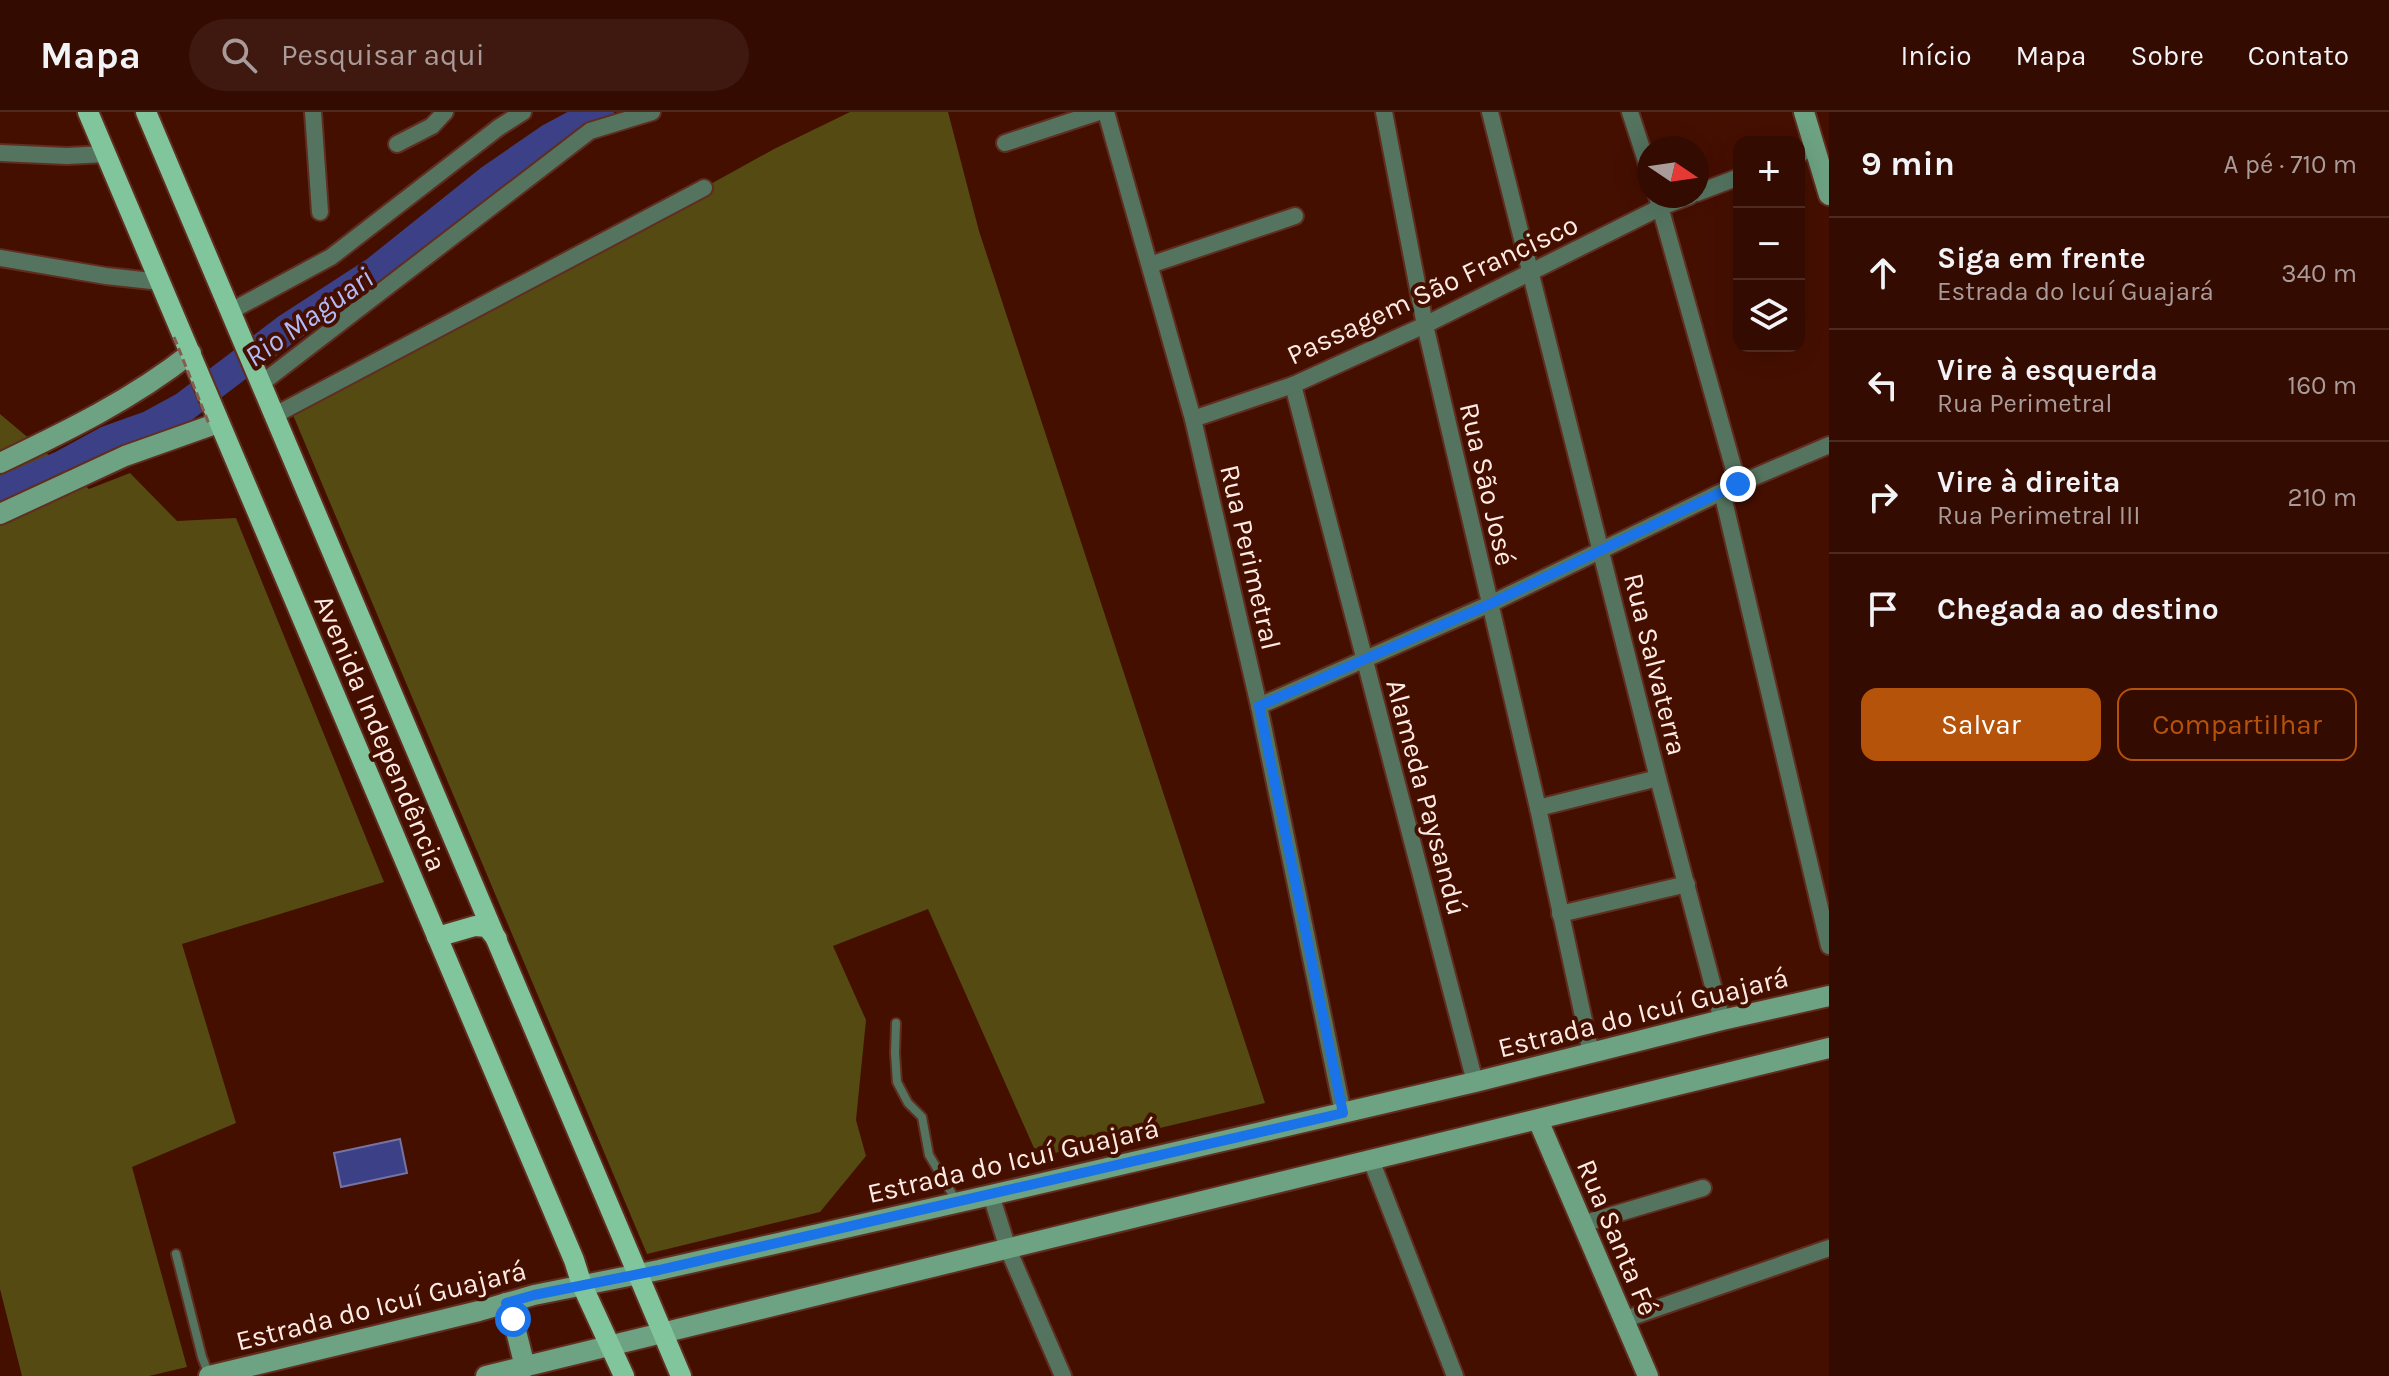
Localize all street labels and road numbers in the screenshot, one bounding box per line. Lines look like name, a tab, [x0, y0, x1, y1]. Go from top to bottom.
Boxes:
street label: Passagem São Francisco	[1281, 207, 1583, 371]
street label: Rua São José	[1453, 399, 1522, 569]
street label: Rua Perimetral	[1213, 461, 1288, 653]
street label: Rua Salvaterra	[1617, 570, 1694, 759]
street label: Avenida Independência	[307, 590, 454, 876]
street label: Alameda Paysandú	[1379, 675, 1474, 919]
street label: Estrada do Icuí Guajará	[1495, 960, 1792, 1065]
street label: Estrada do Icuí Guajará	[864, 1111, 1162, 1210]
street label: Rua Santa Fé	[1570, 1154, 1665, 1320]
street label: Estrada do Icuí Guajará	[233, 1253, 530, 1358]

